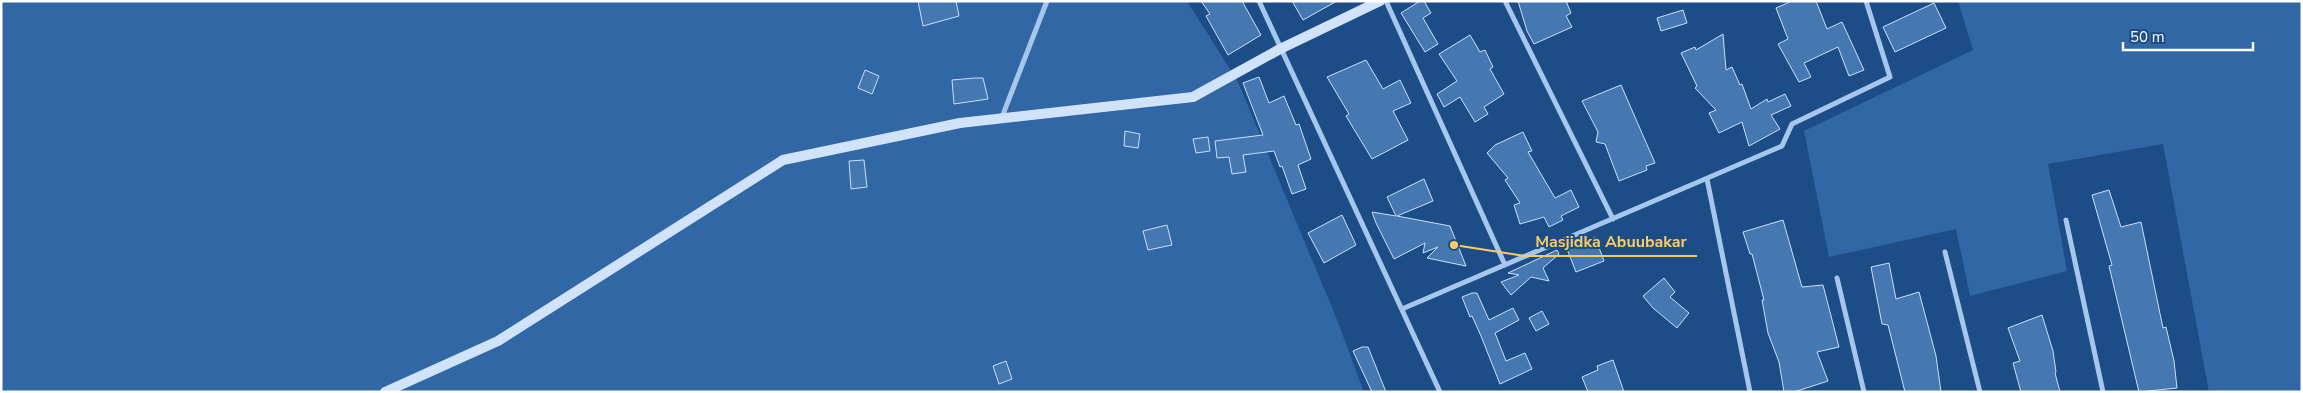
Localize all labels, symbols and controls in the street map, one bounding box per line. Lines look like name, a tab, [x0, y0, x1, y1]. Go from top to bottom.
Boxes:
scale bar	[2123, 20, 2253, 52]
text: 50 m	[2130, 27, 2165, 47]
callout: Masjidka Abuubakar	[1525, 225, 1697, 256]
text: Masjidka Abuubakar	[1535, 231, 1688, 253]

